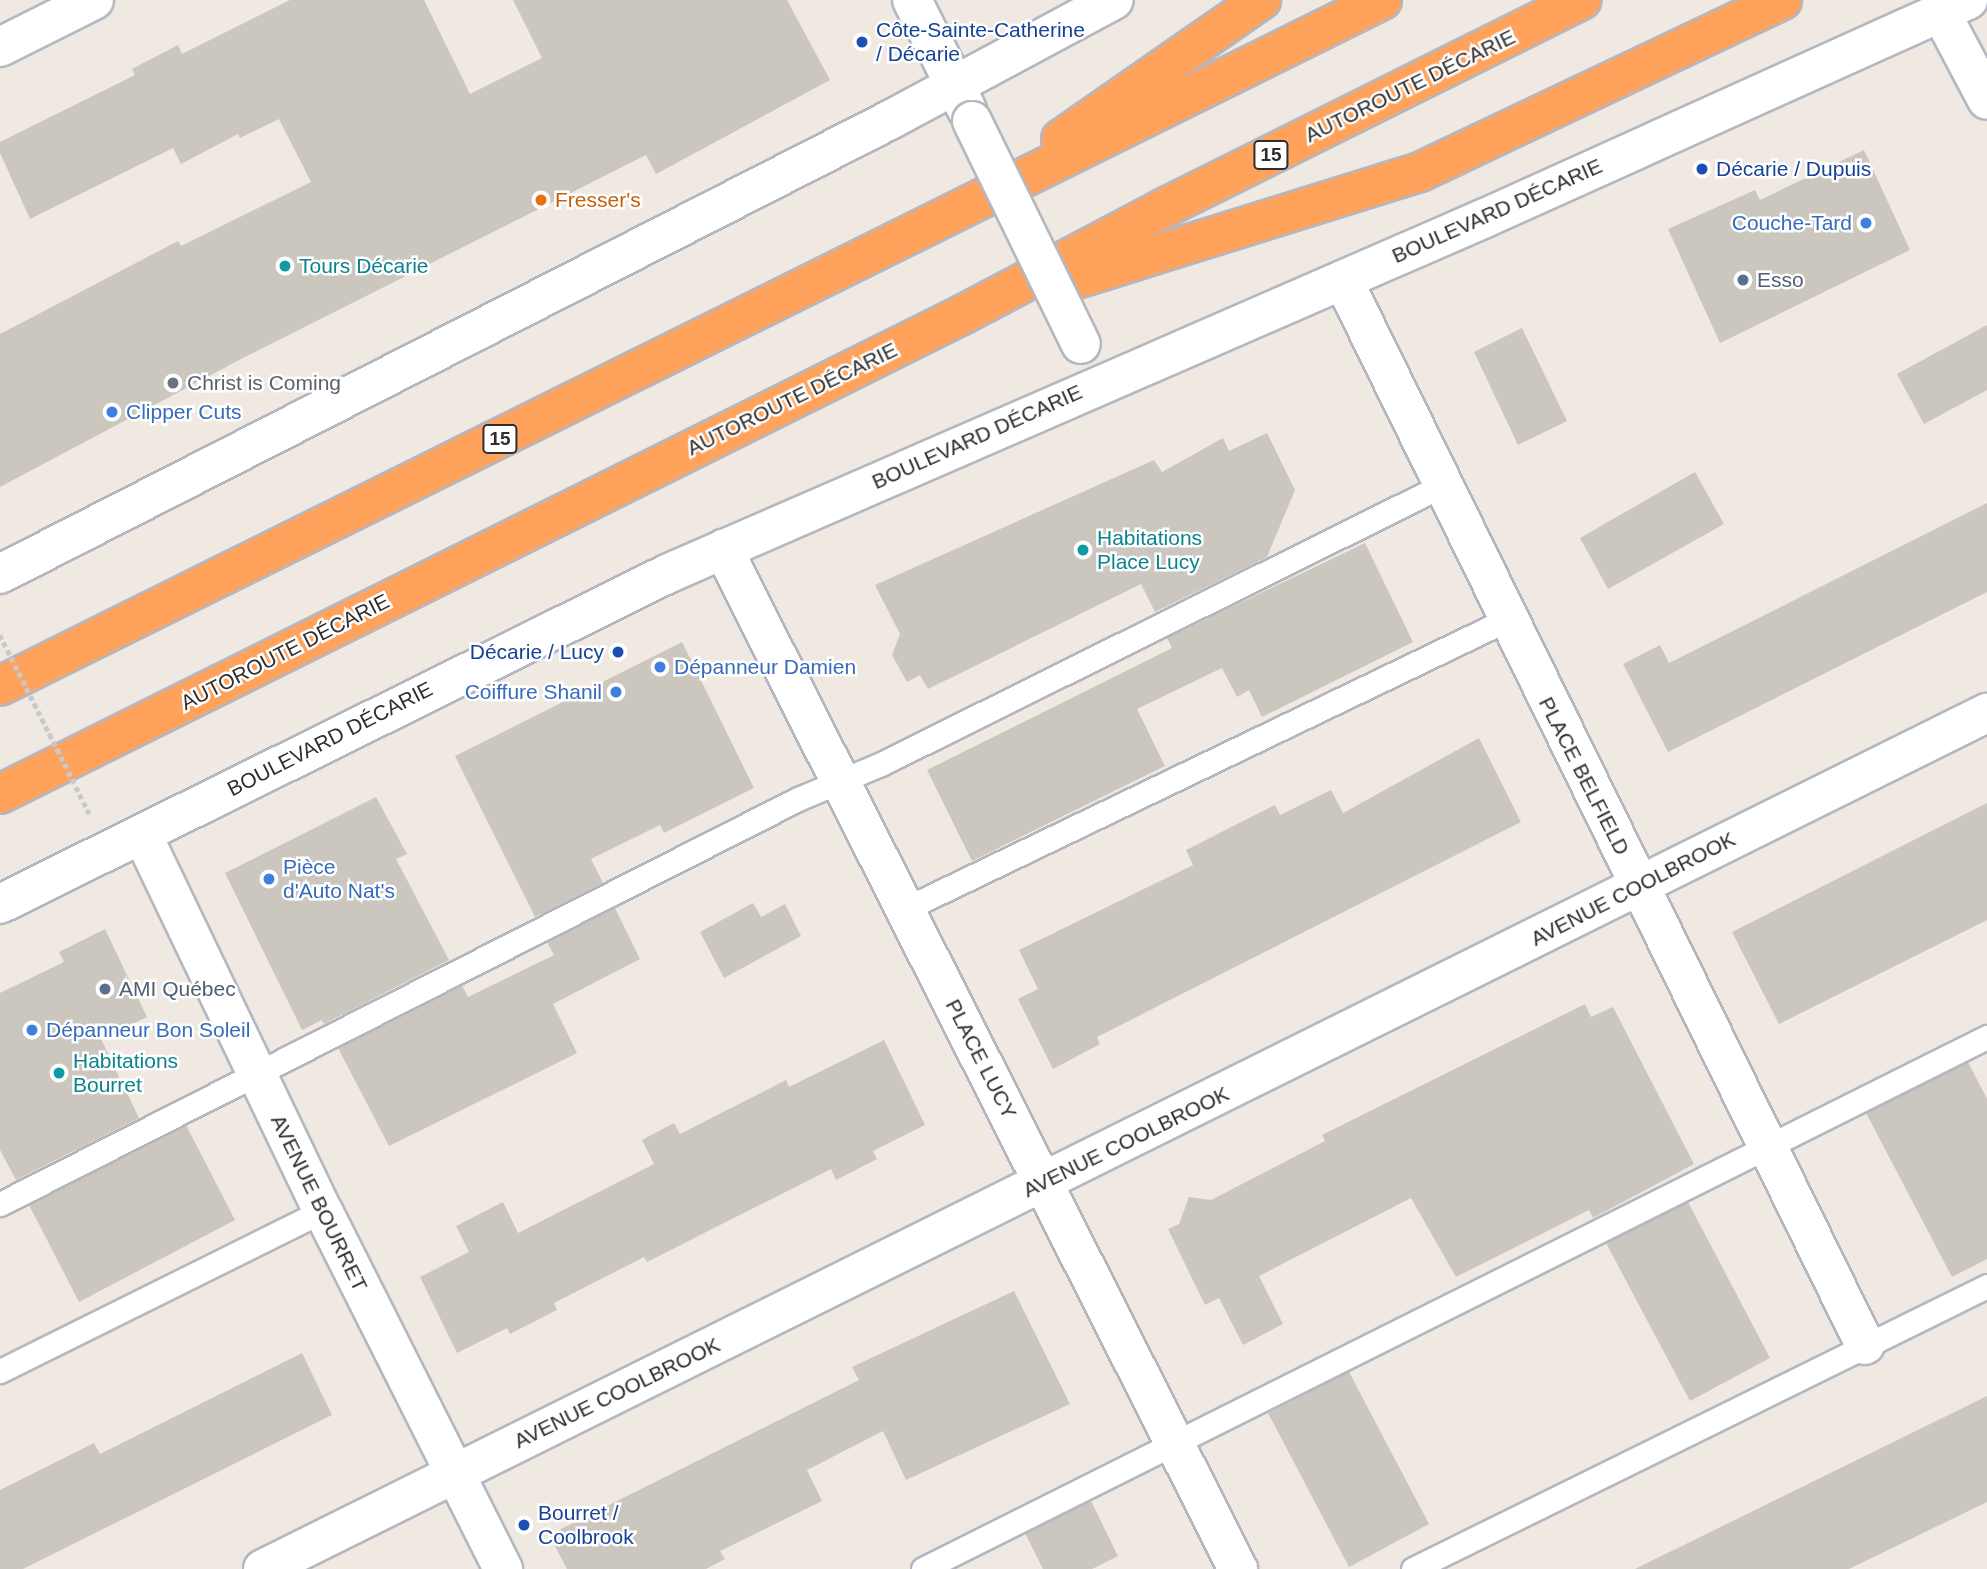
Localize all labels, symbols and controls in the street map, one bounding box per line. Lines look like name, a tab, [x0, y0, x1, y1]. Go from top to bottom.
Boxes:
place label: Côte-Sainte-Catherine / Décarie	[876, 17, 1085, 67]
street label: AUTOROUTE DÉCARIE	[1301, 24, 1519, 148]
marker: Côte-Sainte-Catherine / Décarie	[854, 34, 870, 50]
road number: 15	[1252, 140, 1290, 170]
street label: BOULEVARD DÉCARIE	[1388, 153, 1606, 269]
place label: Décarie / Dupuis	[1716, 156, 1871, 182]
marker: Décarie / Dupuis	[1694, 161, 1710, 177]
place label: Fresser's	[555, 187, 641, 213]
marker: Fresser's	[533, 192, 549, 208]
place label: Couche-Tard	[1732, 210, 1852, 236]
marker: Couche-Tard	[1858, 215, 1874, 231]
place label: Tours Décarie	[299, 253, 429, 279]
marker: Tours Décarie	[277, 258, 293, 274]
place label: Esso	[1757, 267, 1804, 293]
marker: Esso	[1735, 272, 1751, 288]
street label: AUTOROUTE DÉCARIE	[683, 337, 901, 461]
place label: Christ is Coming	[187, 370, 341, 396]
marker: Christ is Coming	[165, 375, 181, 391]
street label: BOULEVARD DÉCARIE	[868, 379, 1086, 495]
place label: Clipper Cuts	[126, 399, 242, 425]
marker: Clipper Cuts	[104, 404, 120, 420]
road number: 15	[481, 424, 519, 454]
place label: Habitations Place Lucy	[1097, 525, 1202, 575]
marker: Habitations Place Lucy	[1075, 542, 1091, 558]
street label: AUTOROUTE DÉCARIE	[177, 588, 393, 716]
place label: Décarie / Lucy	[470, 639, 604, 665]
marker: Décarie / Lucy	[610, 644, 626, 660]
place label: Dépanneur Damien	[674, 654, 856, 680]
marker: Dépanneur Damien	[652, 659, 668, 675]
street label: BOULEVARD DÉCARIE	[223, 676, 437, 802]
place label: Coiffure Shanil	[465, 679, 602, 705]
marker: Coiffure Shanil	[608, 684, 624, 700]
street label: PLACE BELFIELD	[1533, 693, 1635, 859]
street label: AVENUE COOLBROOK	[1527, 826, 1739, 952]
place label: Pièce d'Auto Nat's	[283, 854, 395, 904]
marker: Pièce d'Auto Nat's	[261, 871, 277, 887]
place label: AMI Québec	[119, 976, 236, 1002]
marker: AMI Québec	[97, 981, 113, 997]
street label: PLACE LUCY	[940, 995, 1022, 1123]
place label: Dépanneur Bon Soleil	[46, 1017, 250, 1043]
marker: Dépanneur Bon Soleil	[24, 1022, 40, 1038]
place label: Habitations Bourret	[73, 1048, 178, 1098]
marker: Habitations Bourret	[51, 1065, 67, 1081]
street label: AVENUE COOLBROOK	[1019, 1081, 1233, 1203]
street label: AVENUE BOURRET	[265, 1111, 373, 1295]
street label: AVENUE COOLBROOK	[510, 1332, 724, 1454]
place label: Bourret / Coolbrook	[538, 1500, 634, 1550]
marker: Bourret / Coolbrook	[516, 1517, 532, 1533]

